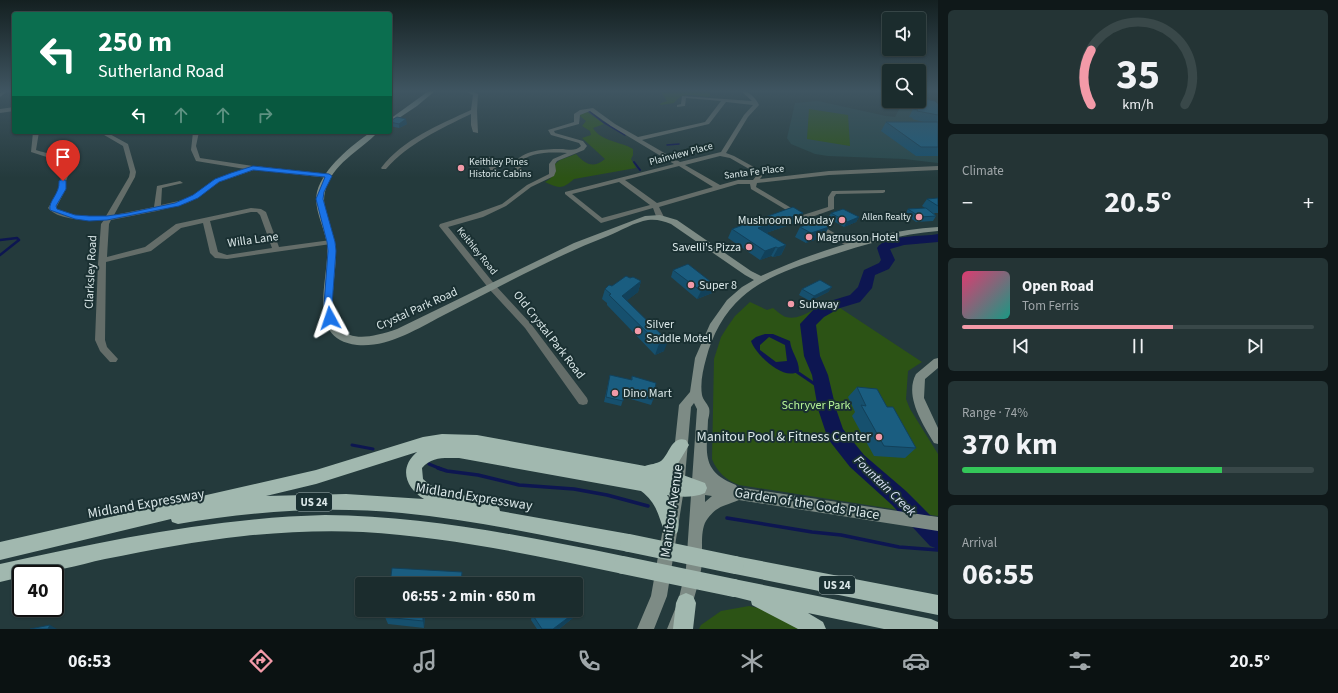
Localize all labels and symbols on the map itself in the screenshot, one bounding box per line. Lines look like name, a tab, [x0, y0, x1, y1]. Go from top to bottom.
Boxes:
street label: Plainview Place	[648, 139, 714, 169]
pin	[46, 140, 80, 181]
place label: Keithley Pines Historic Cabins	[469, 155, 532, 181]
street label: Santa Fe Place	[723, 161, 785, 183]
marker: Keithley Pines Historic Cabins	[456, 163, 466, 173]
place label: Allen Realty	[862, 210, 911, 224]
place label: Mushroom Monday	[738, 212, 834, 229]
marker: Allen Realty	[914, 212, 924, 222]
marker: Mushroom Monday	[837, 215, 847, 225]
street label: Keithley Road	[453, 224, 501, 278]
street label: Willa Lane	[226, 228, 280, 252]
place label: Magnuson Hotel	[817, 229, 898, 246]
marker: Magnuson Hotel	[804, 232, 814, 242]
street label: Clarksley Road	[81, 235, 101, 309]
place label: Savelli's Pizza	[672, 239, 741, 256]
marker: Savelli's Pizza	[744, 242, 754, 252]
place label: Super 8	[699, 277, 737, 294]
marker: Super 8	[686, 280, 696, 290]
street label: Crystal Park Road	[374, 283, 460, 335]
street label: Old Crystal Park Road	[509, 287, 589, 383]
place label: Subway	[799, 296, 839, 313]
position arrow	[309, 297, 351, 339]
marker: Subway	[786, 299, 796, 309]
place label: Silver Saddle Motel	[646, 316, 711, 347]
marker: Silver Saddle Motel	[633, 326, 643, 336]
place label: Dino Mart	[623, 385, 672, 402]
marker: Dino Mart	[610, 388, 620, 398]
park label: Schryver Park	[782, 397, 851, 414]
place label: Manitou Pool & Fitness Center	[696, 427, 871, 447]
marker: Manitou Pool & Fitness Center	[874, 432, 884, 442]
water label: Fountain Creek	[850, 452, 921, 521]
street label: Manitou Avenue	[656, 463, 688, 559]
street label: Midland Expressway	[414, 478, 534, 516]
street label: Garden of the Gods Place	[733, 483, 881, 525]
street label: Midland Expressway	[86, 484, 206, 524]
road number: US 24	[296, 493, 332, 511]
speed limit sign: 40	[12, 565, 64, 617]
road number: US 24	[819, 576, 855, 594]

